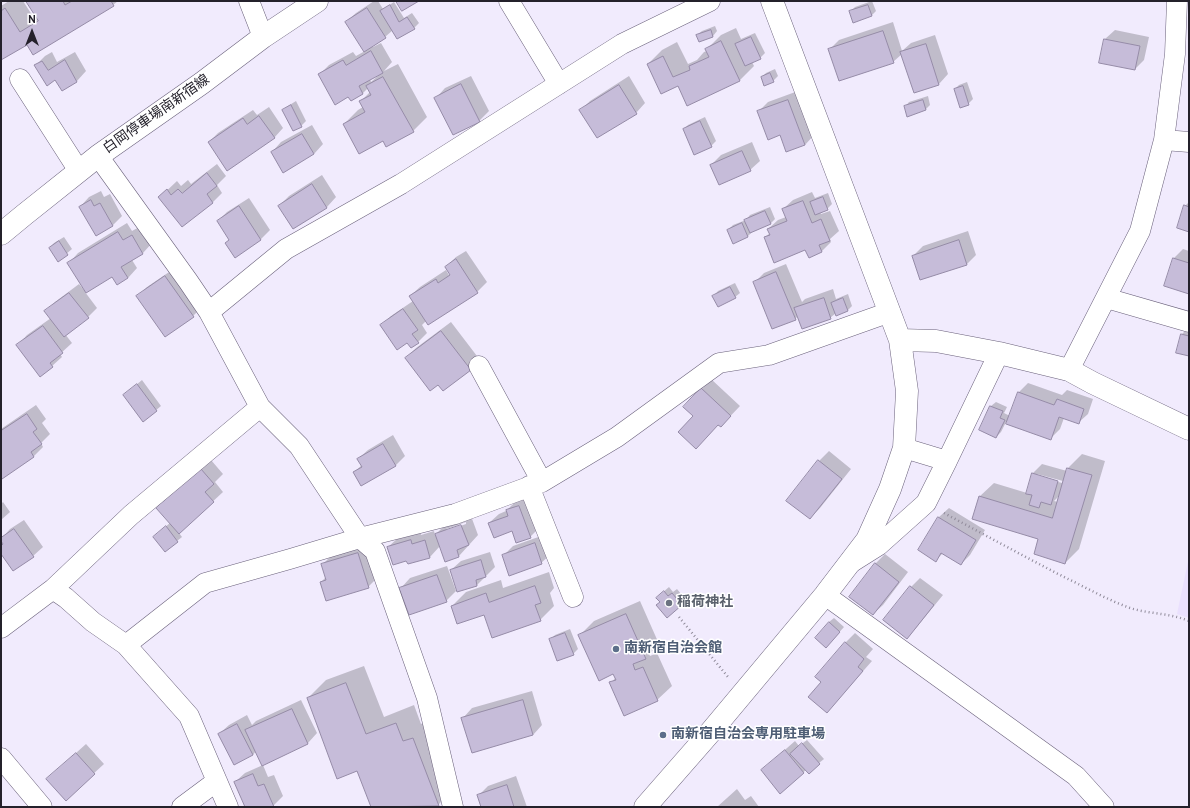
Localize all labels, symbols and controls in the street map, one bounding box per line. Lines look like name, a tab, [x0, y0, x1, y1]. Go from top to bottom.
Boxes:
north arrow	[12, 12, 52, 52]
text: N	[28, 13, 36, 27]
street label: 白岡停車場南新宿線	[101, 72, 213, 158]
place label: 稲荷神社	[677, 595, 733, 611]
marker: 稲荷神社	[664, 598, 674, 608]
place label: 南新宿自治会館	[624, 641, 722, 657]
marker: 南新宿自治会館	[611, 644, 621, 654]
place label: 南新宿自治会専用駐車場	[671, 727, 825, 743]
marker: 南新宿自治会専用駐車場	[658, 730, 668, 740]

